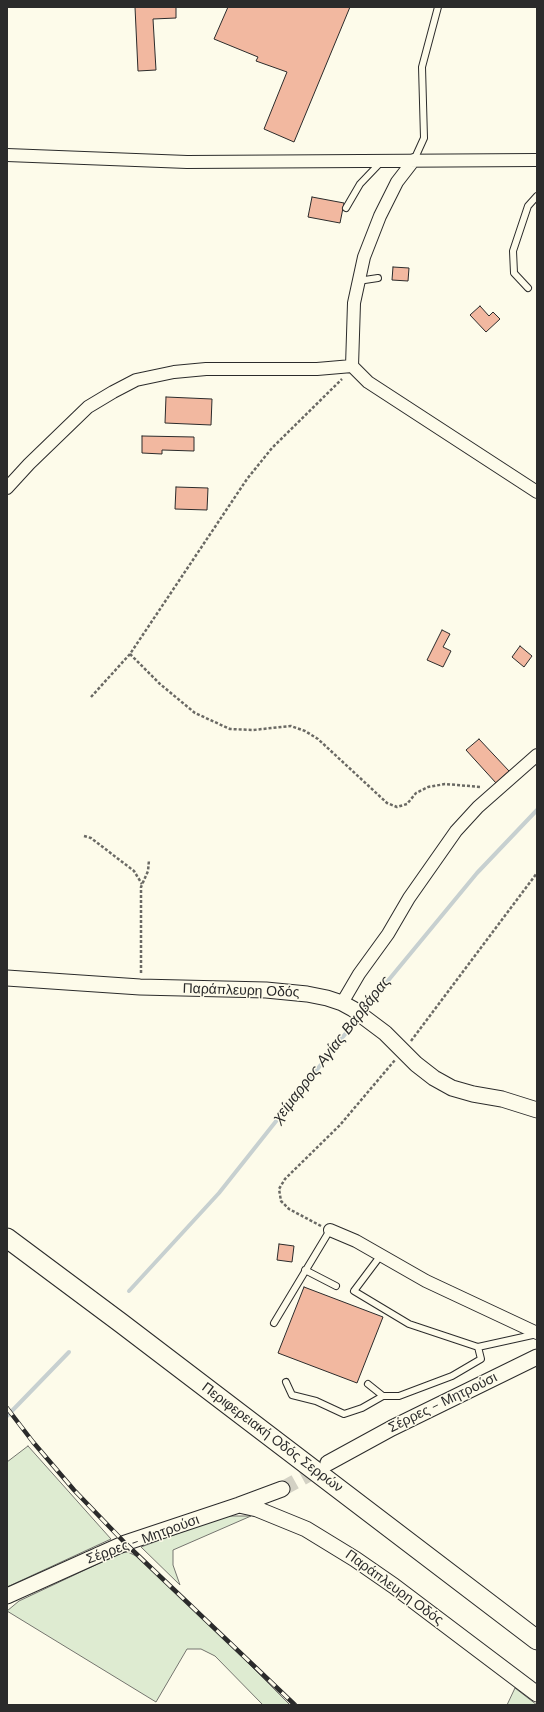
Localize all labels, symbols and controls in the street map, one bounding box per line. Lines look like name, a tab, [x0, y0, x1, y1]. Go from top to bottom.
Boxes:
water label: χείμαρρος Αγίας Βαρβάρας	[269, 973, 395, 1127]
street label: Παράπλευρη Οδός	[182, 981, 300, 1001]
street label: Σέρρες - Μητρούσι	[386, 1369, 500, 1437]
street label: Περιφερειακή Οδός Σερρών	[198, 1379, 346, 1497]
street label: Σέρρες - Μητρούσι	[84, 1512, 202, 1568]
street label: Παράπλευρη Οδός	[342, 1547, 446, 1629]

